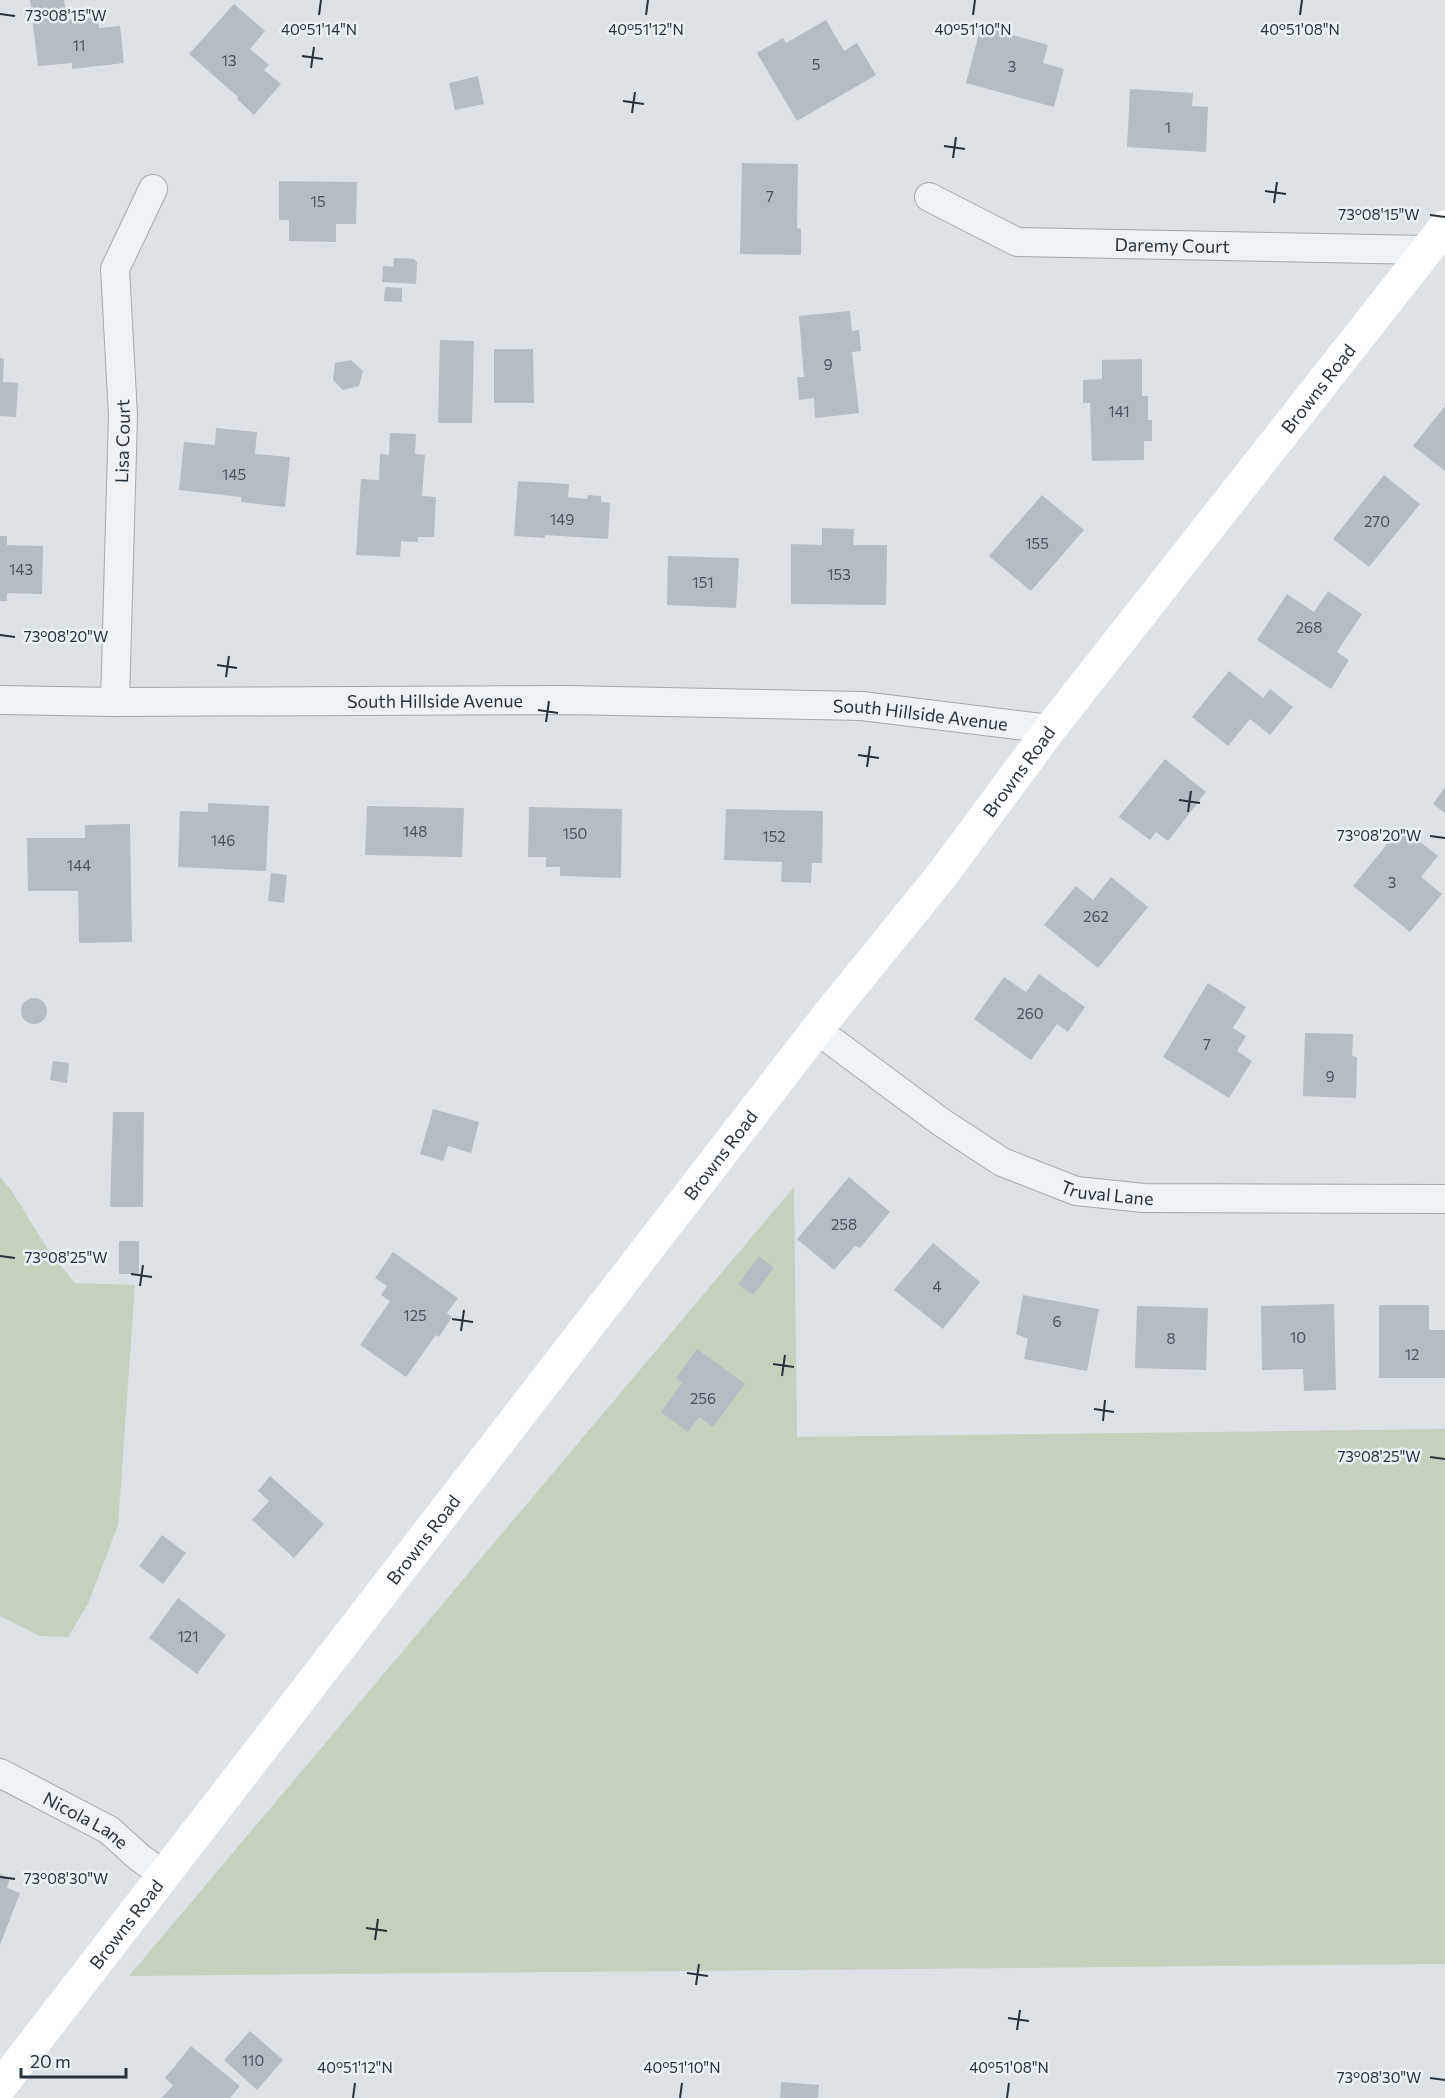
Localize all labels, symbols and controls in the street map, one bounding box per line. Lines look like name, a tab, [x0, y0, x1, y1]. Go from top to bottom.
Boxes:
text: 73°08'15"W	[25, 6, 107, 24]
text: 40°51'14"N	[281, 20, 357, 38]
text: 40°51'12"N	[608, 20, 684, 38]
text: 40°51'10"N	[935, 20, 1011, 38]
text: 40°51'08"N	[1260, 20, 1340, 38]
house number: 11	[73, 36, 85, 54]
house number: 13	[222, 51, 236, 69]
house number: 5	[812, 55, 820, 73]
house number: 3	[1008, 57, 1016, 75]
house number: 1	[1165, 118, 1171, 136]
house number: 7	[766, 187, 774, 205]
house number: 15	[310, 192, 326, 210]
text: 73°08'15"W	[1338, 205, 1420, 223]
street label: Daremy Court	[1114, 233, 1230, 257]
street label: Browns Road	[1276, 339, 1360, 437]
house number: 9	[823, 355, 833, 373]
street label: Lisa Court	[110, 399, 134, 483]
house number: 141	[1108, 402, 1130, 420]
house number: 145	[222, 465, 246, 483]
house number: 149	[550, 510, 574, 528]
house number: 270	[1364, 512, 1390, 530]
house number: 155	[1025, 534, 1049, 552]
house number: 143	[9, 560, 33, 578]
house number: 153	[827, 565, 851, 583]
house number: 151	[692, 573, 714, 591]
house number: 268	[1296, 618, 1322, 636]
text: 73°08'20"W	[24, 627, 108, 645]
street label: South Hillside Avenue	[347, 689, 523, 712]
street label: South Hillside Avenue	[833, 694, 1009, 735]
street label: Browns Road	[978, 722, 1059, 821]
house number: 148	[403, 822, 427, 840]
house number: 150	[563, 824, 587, 842]
text: 73°08'20"W	[1337, 826, 1421, 844]
house number: 152	[762, 827, 786, 845]
house number: 146	[211, 831, 235, 849]
house number: 144	[67, 856, 91, 874]
house number: 3	[1388, 873, 1396, 891]
house number: 262	[1083, 907, 1109, 925]
house number: 260	[1016, 1004, 1044, 1022]
house number: 7	[1203, 1035, 1211, 1053]
house number: 9	[1325, 1067, 1335, 1085]
street label: Browns Road	[679, 1106, 762, 1204]
street label: Truval Lane	[1058, 1175, 1154, 1209]
house number: 258	[831, 1215, 857, 1233]
text: 73°08'25"W	[24, 1248, 108, 1266]
house number: 4	[933, 1277, 942, 1295]
house number: 125	[403, 1306, 427, 1324]
house number: 6	[1052, 1312, 1062, 1330]
house number: 10	[1290, 1328, 1306, 1346]
house number: 8	[1166, 1329, 1176, 1347]
house number: 12	[1405, 1345, 1419, 1363]
house number: 256	[690, 1389, 716, 1407]
text: 73°08'25"W	[1337, 1447, 1421, 1465]
street label: Browns Road	[382, 1490, 465, 1589]
house number: 121	[177, 1627, 199, 1645]
street label: Nicola Lane	[40, 1787, 133, 1853]
text: 73°08'30"W	[24, 1869, 108, 1887]
street label: Browns Road	[84, 1875, 168, 1973]
scale bar	[21, 2041, 126, 2079]
text: 20 m	[30, 2050, 71, 2072]
house number: 110	[242, 2051, 264, 2069]
text: 40°51'12"N	[317, 2058, 393, 2076]
text: 40°51'10"N	[644, 2058, 720, 2076]
text: 40°51'08"N	[969, 2058, 1049, 2076]
text: 73°08'30"W	[1337, 2068, 1421, 2086]

